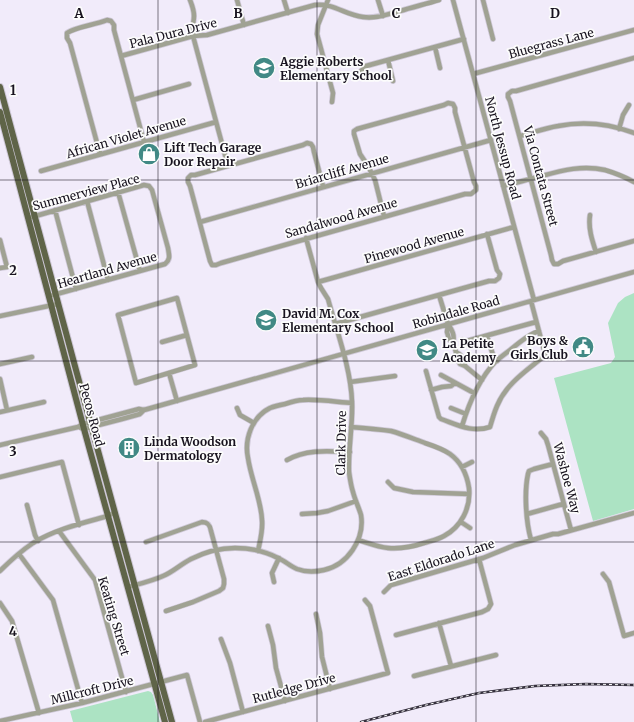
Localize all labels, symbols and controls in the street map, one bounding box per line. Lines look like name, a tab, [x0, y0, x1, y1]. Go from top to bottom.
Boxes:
text: A	[73, 5, 84, 22]
text: B	[233, 5, 243, 22]
text: C	[392, 5, 401, 22]
text: D	[550, 5, 560, 22]
street label: Pala Dura Drive	[128, 15, 218, 51]
street label: Bluegrass Lane	[507, 24, 595, 62]
place label: Aggie Roberts Elementary School	[279, 54, 392, 83]
school or university icon: Aggie Roberts Elementary School	[251, 55, 277, 81]
text: 1	[10, 82, 16, 99]
street label: North Jessup Road	[482, 95, 524, 201]
street label: African Violet Avenue	[63, 113, 188, 162]
street label: Via Contata Street	[520, 123, 562, 228]
place label: Lift Tech Garage Door Repair	[164, 140, 262, 169]
shop icon: Lift Tech Garage Door Repair	[136, 141, 162, 167]
street label: Briarcliff Avenue	[294, 150, 390, 192]
street label: Summerview Place	[31, 170, 141, 214]
street label: Sandalwood Avenue	[283, 195, 399, 241]
street label: Pinewood Avenue	[363, 224, 465, 266]
street label: Heartland Avenue	[56, 249, 158, 291]
text: 2	[9, 262, 17, 279]
street label: Robindale Road	[411, 292, 501, 332]
place label: David M. Cox Elementary School	[282, 306, 394, 335]
school or university icon: David M. Cox Elementary School	[253, 307, 279, 333]
place label: Boys & Girls Club	[510, 333, 568, 362]
public building icon: Boys & Girls Club	[570, 334, 596, 360]
place label: La Petite Academy	[441, 336, 497, 365]
school or university icon: La Petite Academy	[414, 337, 440, 363]
street label: Pecos Road	[76, 382, 108, 448]
street label: Clark Drive	[333, 411, 349, 475]
place label: Linda Woodson Dermatology	[144, 434, 236, 463]
building icon: Linda Woodson Dermatology	[116, 435, 142, 461]
street label: Washoe Way	[550, 440, 584, 515]
text: 3	[9, 443, 17, 460]
street label: East Eldorado Lane	[386, 536, 496, 584]
street label: Keating Street	[95, 575, 133, 658]
text: 4	[9, 623, 18, 640]
street label: Rutledge Drive	[251, 670, 337, 706]
street label: Millcroft Drive	[49, 672, 135, 708]

